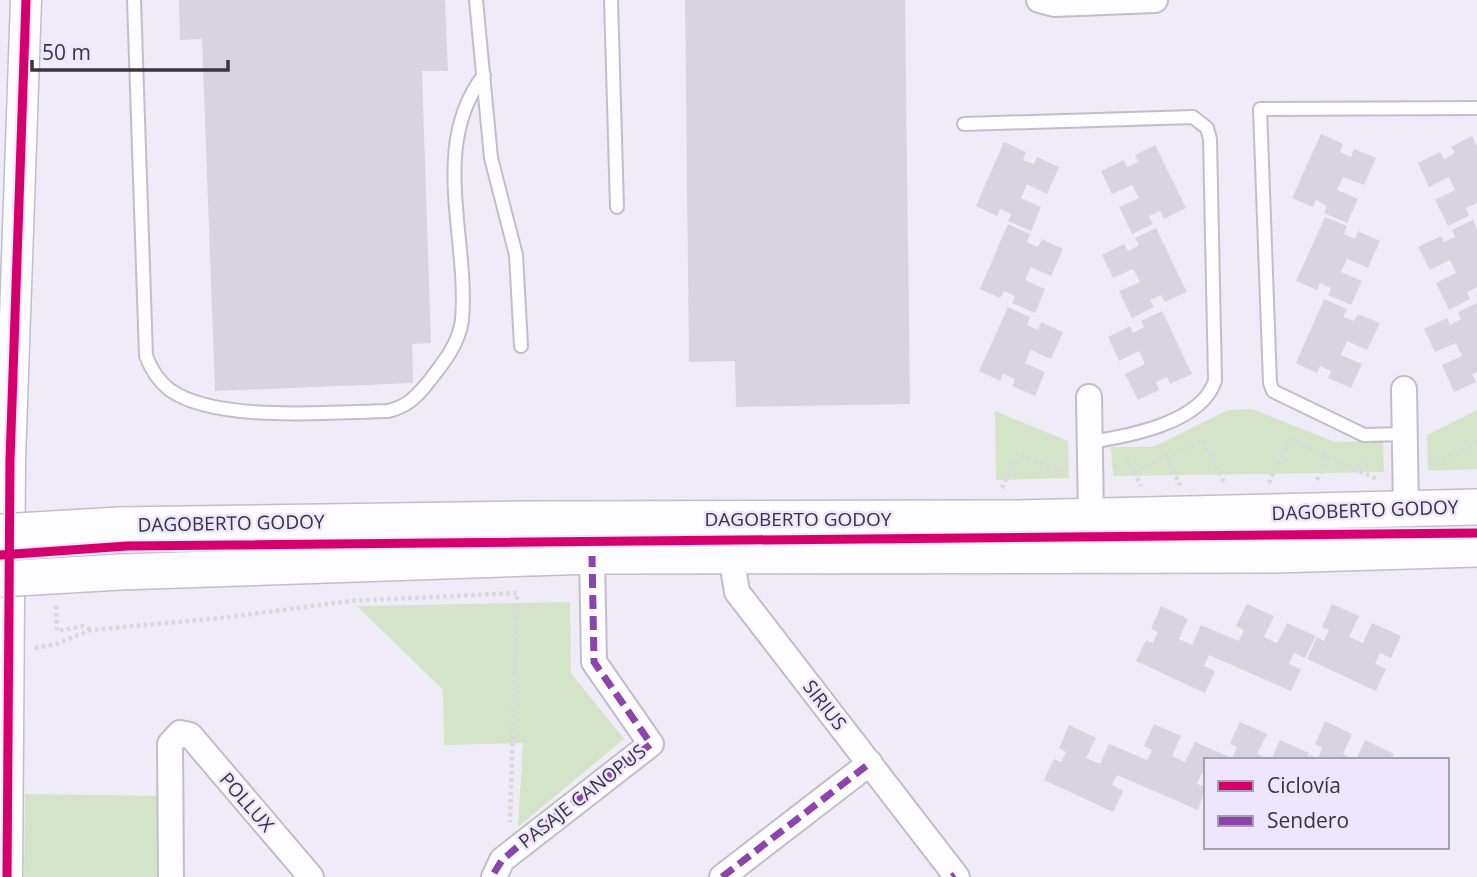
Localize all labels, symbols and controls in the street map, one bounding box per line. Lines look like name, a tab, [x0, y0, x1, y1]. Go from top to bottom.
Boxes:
scale bar	[32, 28, 228, 72]
text: 50 m	[42, 38, 91, 66]
street label: DAGOBERTO GODOY	[1271, 494, 1459, 526]
street label: DAGOBERTO GODOY	[705, 506, 892, 532]
street label: DAGOBERTO GODOY	[137, 508, 325, 538]
street label: SIRIUS	[797, 675, 853, 735]
street label: PASAJE CANOPUS	[513, 738, 651, 854]
legend	[1204, 758, 1449, 849]
street label: POLLUX	[214, 767, 280, 837]
text: Ciclovía	[1267, 771, 1341, 799]
text: Sendero	[1267, 806, 1349, 834]

